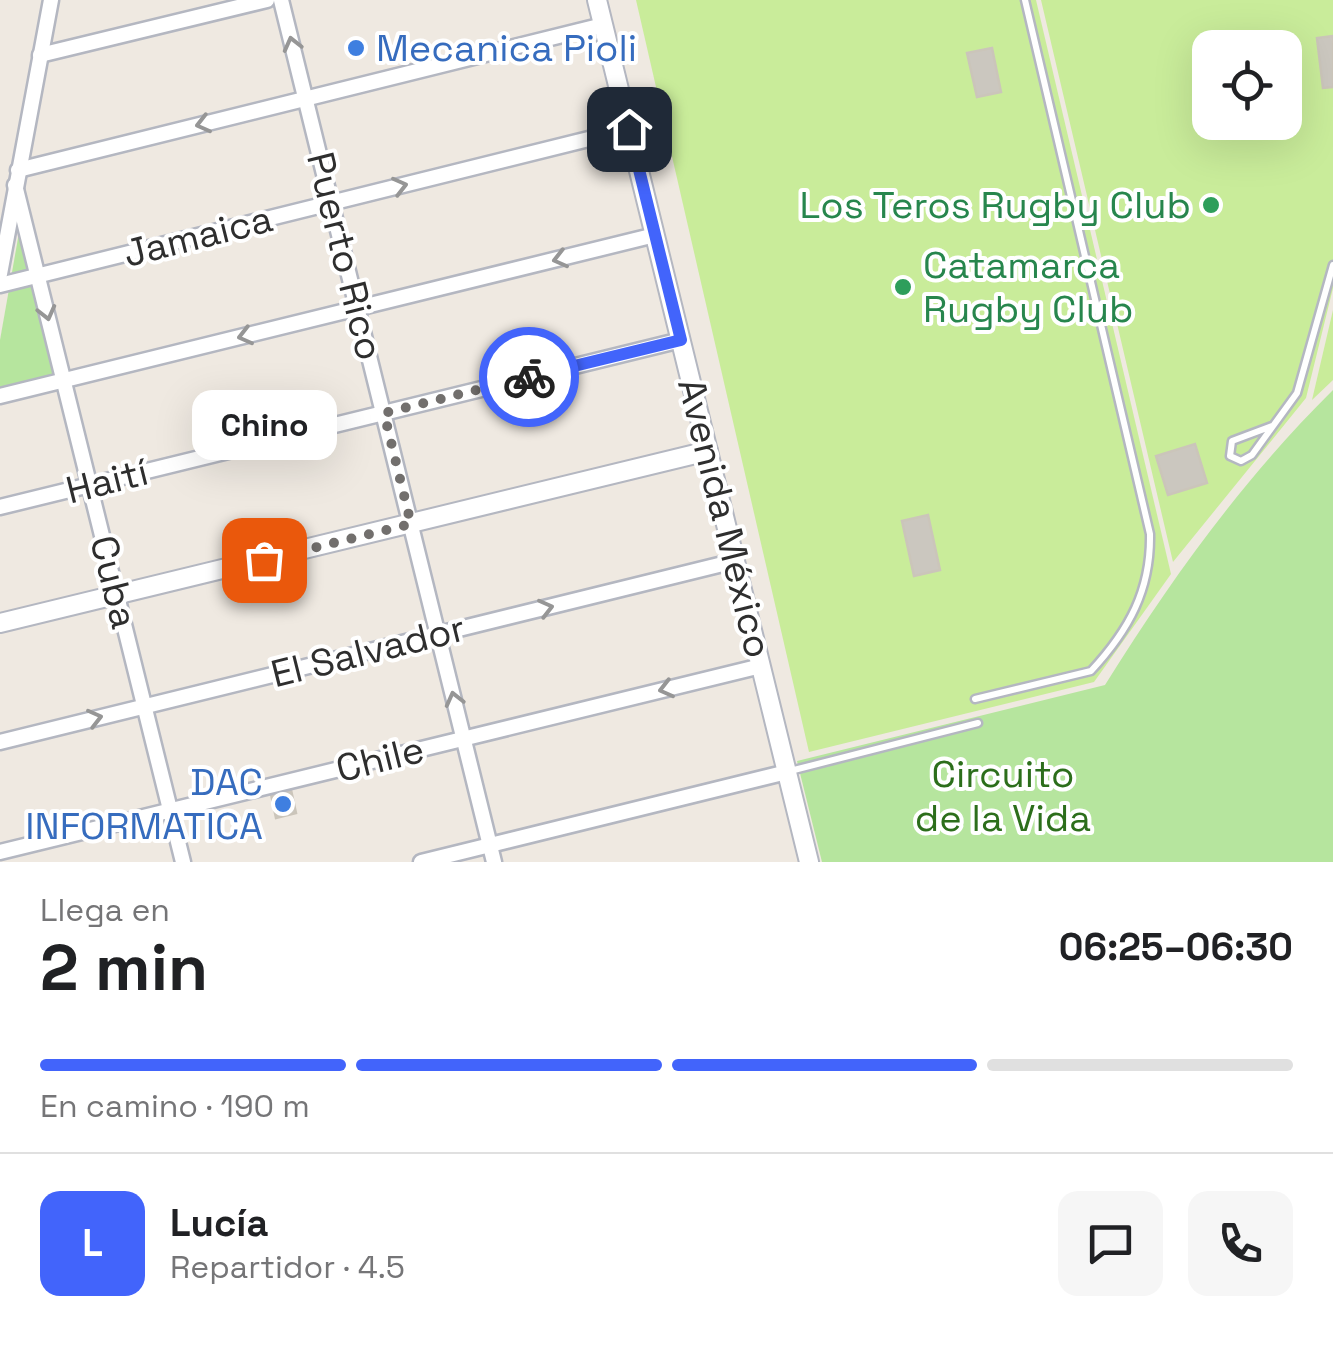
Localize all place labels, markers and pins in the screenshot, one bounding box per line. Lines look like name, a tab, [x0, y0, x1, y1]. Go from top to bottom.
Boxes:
place label: Mecanica Pioli	[376, 24, 637, 72]
marker: Mecanica Pioli	[345, 37, 367, 59]
pin	[587, 87, 672, 172]
place label: Los Teros Rugby Club	[800, 181, 1191, 229]
marker: Los Teros Rugby Club	[1200, 194, 1222, 216]
place label: Catamarca Rugby Club	[923, 241, 1134, 333]
marker: Catamarca Rugby Club	[892, 276, 914, 298]
callout: Chino	[192, 390, 336, 460]
pin	[222, 518, 307, 603]
place label: DAC INFORMATICA	[25, 758, 263, 850]
marker: DAC INFORMATICA	[272, 793, 294, 815]

